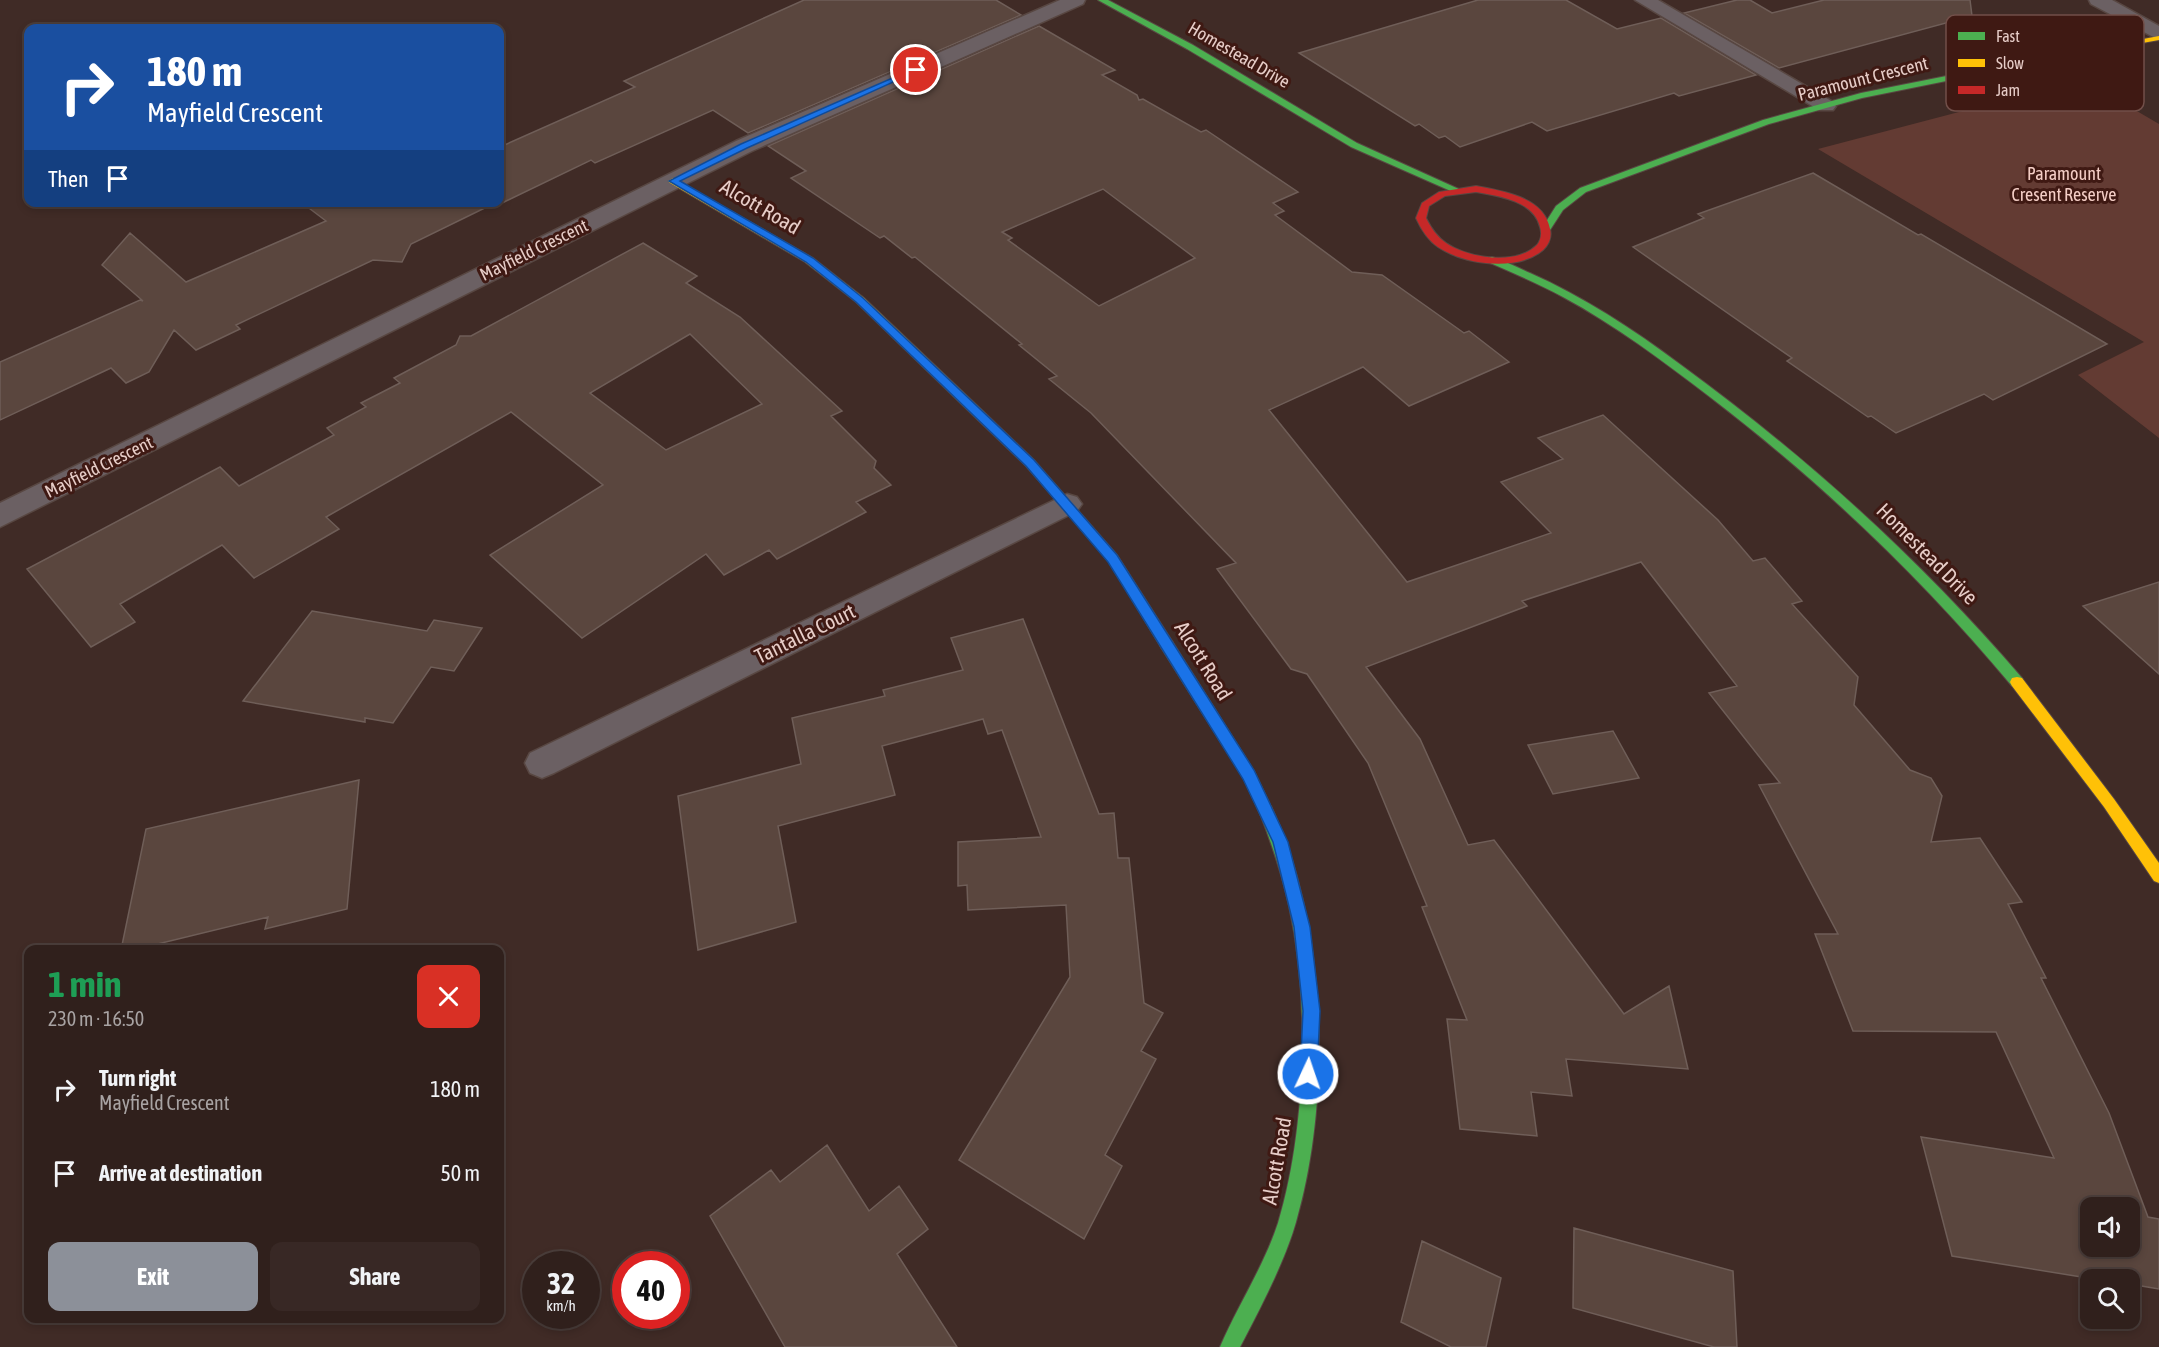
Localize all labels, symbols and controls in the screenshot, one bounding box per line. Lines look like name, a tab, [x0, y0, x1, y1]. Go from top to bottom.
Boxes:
legend	[1946, 15, 2144, 111]
street label: Homestead Drive	[1185, 17, 1294, 92]
text: Fast	[1996, 27, 2020, 45]
pin	[890, 44, 941, 95]
text: 180 m	[147, 47, 242, 95]
icon: right	[48, 48, 126, 126]
street label: Paramount Crescent	[1796, 52, 1930, 105]
icon: arrive	[899, 53, 932, 86]
text: Slow	[1996, 54, 2024, 72]
text: Jam	[1996, 81, 2020, 99]
text: Mayfield Crescent	[147, 97, 323, 128]
icon: arrive	[101, 162, 134, 195]
park label: Paramount Cresent Reserve	[2012, 163, 2116, 205]
text: Then	[48, 166, 89, 192]
street label: Alcott Road	[716, 174, 805, 239]
street label: Mayfield Crescent	[476, 214, 591, 285]
street label: Mayfield Crescent	[41, 431, 156, 502]
street label: Homestead Drive	[1872, 498, 1983, 609]
street label: Tantalla Court	[750, 598, 859, 668]
street label: Alcott Road	[1170, 617, 1237, 704]
text: 1 min	[48, 963, 122, 1005]
button: close	[417, 965, 480, 1028]
text: 230 m · 16:50	[48, 1007, 144, 1030]
position arrow	[1276, 1042, 1340, 1106]
text: Turn right	[99, 1065, 176, 1091]
icon: right	[48, 1073, 81, 1106]
text: 180 m	[430, 1076, 480, 1102]
text: Mayfield Crescent	[99, 1091, 229, 1114]
street label: Alcott Road	[1257, 1115, 1296, 1206]
icon: arrive	[48, 1157, 81, 1190]
text: Arrive at destination	[99, 1160, 262, 1186]
text: 50 m	[440, 1160, 480, 1186]
map controls	[2080, 1197, 2140, 1329]
button: sound	[2080, 1197, 2140, 1257]
button: Exit	[48, 1242, 258, 1311]
button: Share	[270, 1242, 480, 1311]
speed limit sign: 40	[612, 1251, 690, 1329]
text: 32	[547, 1266, 575, 1300]
button: search	[2080, 1269, 2140, 1329]
text: km/h	[546, 1297, 576, 1314]

